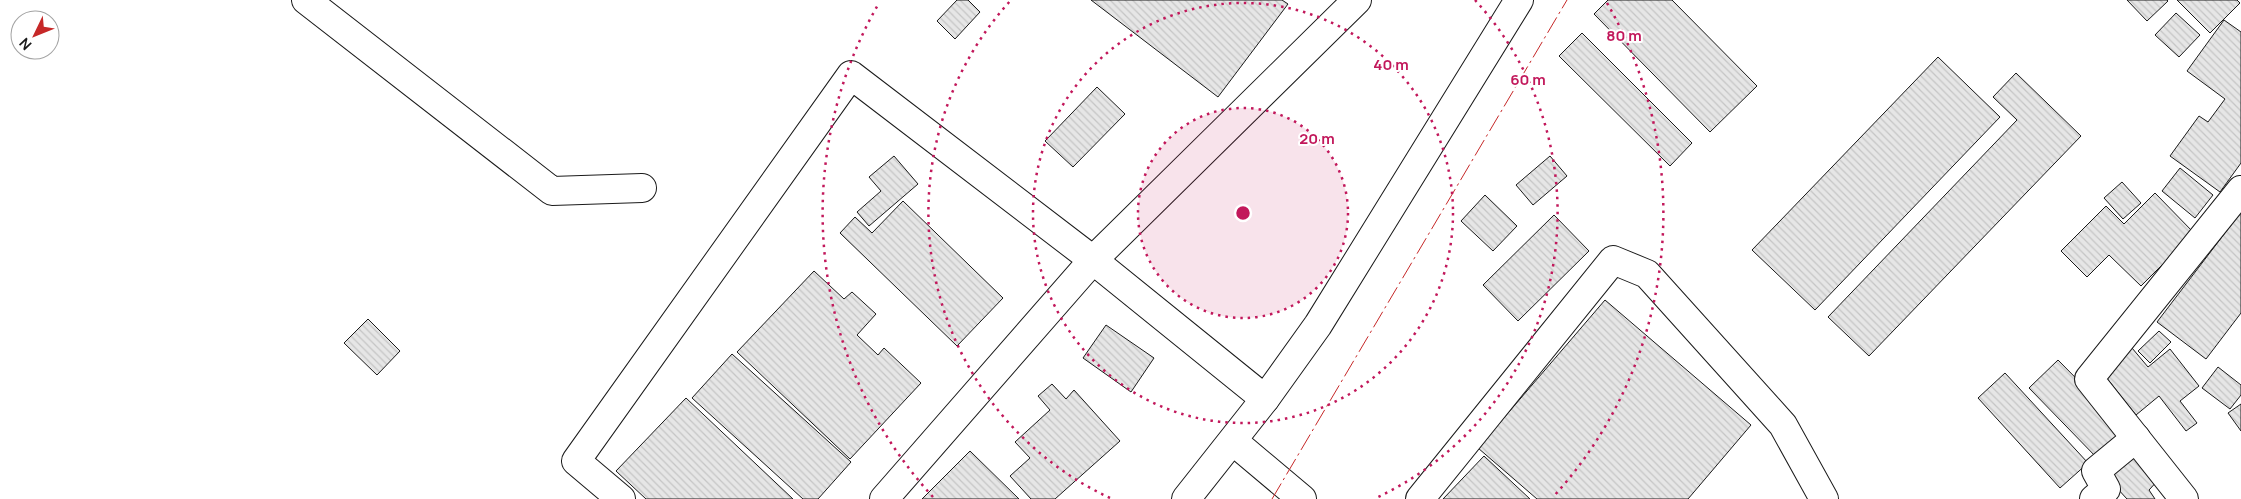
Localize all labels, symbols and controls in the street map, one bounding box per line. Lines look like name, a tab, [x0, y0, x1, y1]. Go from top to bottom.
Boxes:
north arrow	[10, 10, 60, 60]
text: 80 m	[1606, 25, 1642, 46]
text: N	[15, 34, 36, 54]
text: 40 m	[1373, 54, 1409, 75]
text: 60 m	[1510, 69, 1546, 90]
text: 20 m	[1299, 128, 1335, 149]
centre of rings	[1234, 204, 1252, 222]

